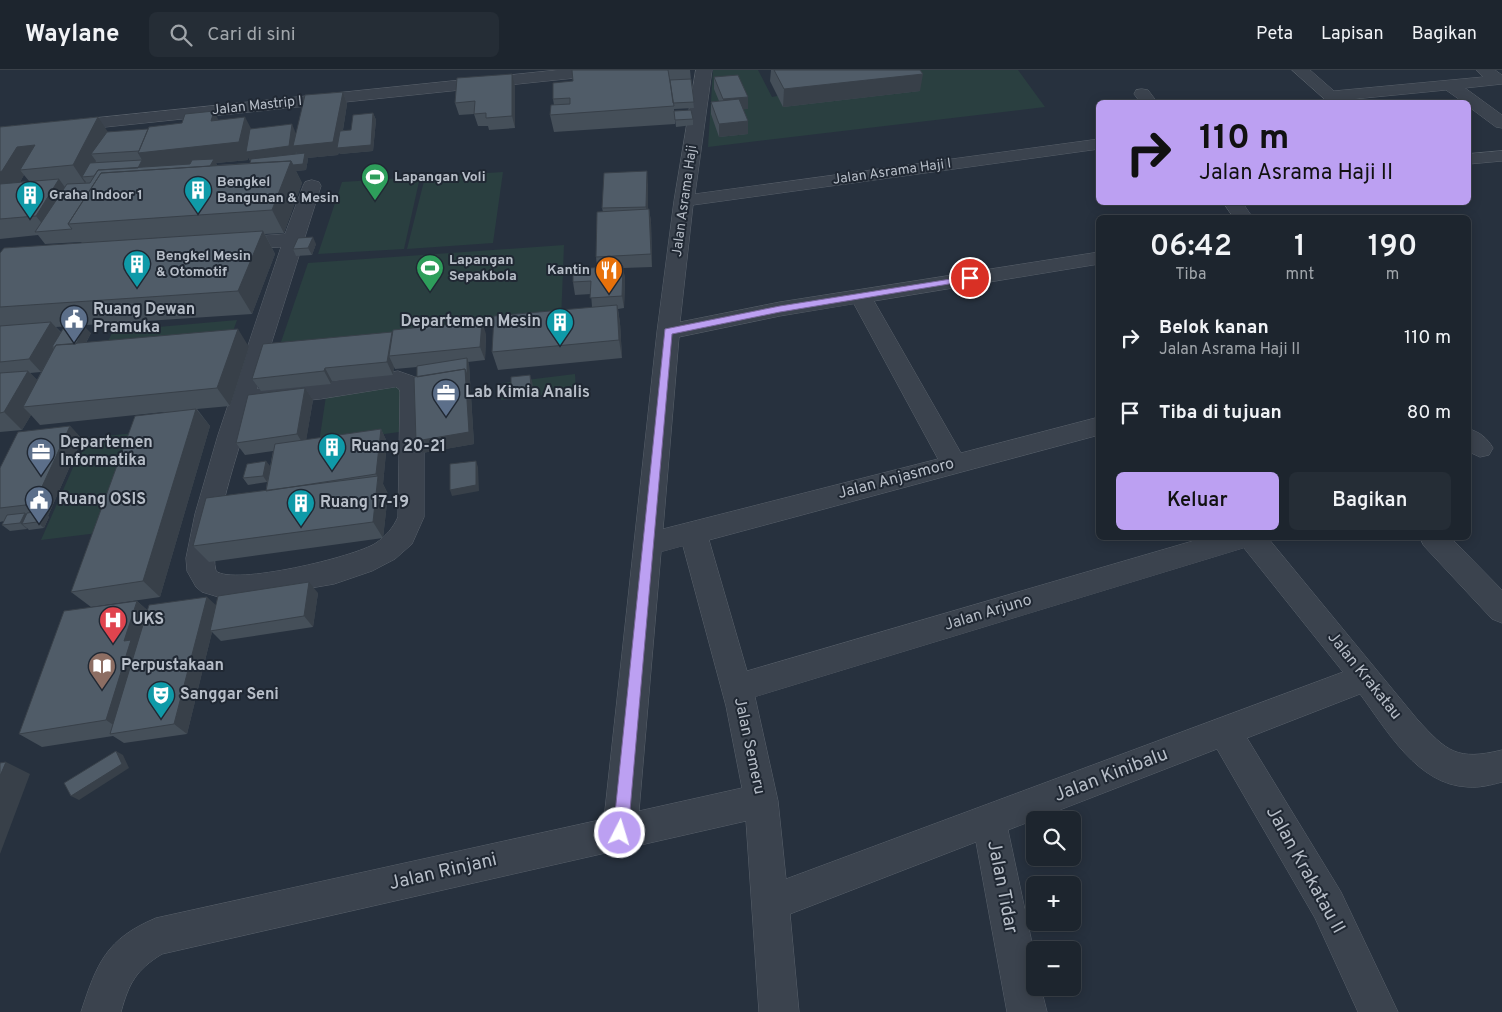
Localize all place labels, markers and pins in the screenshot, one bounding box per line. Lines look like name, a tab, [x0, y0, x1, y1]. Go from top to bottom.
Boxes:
sports icon: Lapangan Voli	[360, 162, 390, 201]
place label: Lapangan Voli	[394, 169, 486, 186]
place label: Bengkel Bangunan & Mesin	[217, 174, 339, 207]
building icon: Bengkel Bangunan & Mesin	[183, 175, 213, 214]
building icon: Graha Indoor 1	[15, 180, 45, 219]
place label: Graha Indoor 1	[49, 187, 143, 204]
place label: Bengkel Mesin & Otomotif	[156, 248, 251, 281]
building icon: Bengkel Mesin & Otomotif	[122, 249, 152, 288]
place label: Lapangan Sepakbola	[449, 252, 517, 285]
sports icon: Lapangan Sepakbola	[415, 253, 445, 292]
restaurant icon: Kantin	[594, 255, 624, 294]
pin	[949, 257, 991, 299]
place label: Kantin	[547, 262, 590, 279]
place label: Ruang Dewan Pramuka	[93, 300, 195, 338]
public building icon: Ruang Dewan Pramuka	[59, 304, 89, 343]
building icon: Departemen Mesin	[545, 307, 575, 346]
place label: Departemen Mesin	[401, 312, 541, 332]
office icon: Lab Kimia Analis	[431, 378, 461, 417]
place label: Lab Kimia Analis	[465, 383, 590, 403]
building icon: Ruang 20-21	[317, 432, 347, 471]
place label: Departemen Informatika	[60, 433, 153, 471]
office icon: Departemen Informatika	[26, 437, 56, 476]
place label: Ruang 20-21	[351, 437, 446, 457]
public building icon: Ruang OSIS	[24, 485, 54, 524]
building icon: Ruang 17-19	[286, 488, 316, 527]
place label: Ruang OSIS	[58, 490, 146, 510]
place label: Ruang 17-19	[320, 493, 409, 513]
hospital icon: UKS	[98, 605, 128, 644]
place label: UKS	[132, 610, 164, 630]
library icon: Perpustakaan	[87, 651, 117, 690]
place label: Perpustakaan	[121, 656, 224, 676]
theatre icon: Sanggar Seni	[146, 680, 176, 719]
place label: Sanggar Seni	[180, 685, 279, 705]

